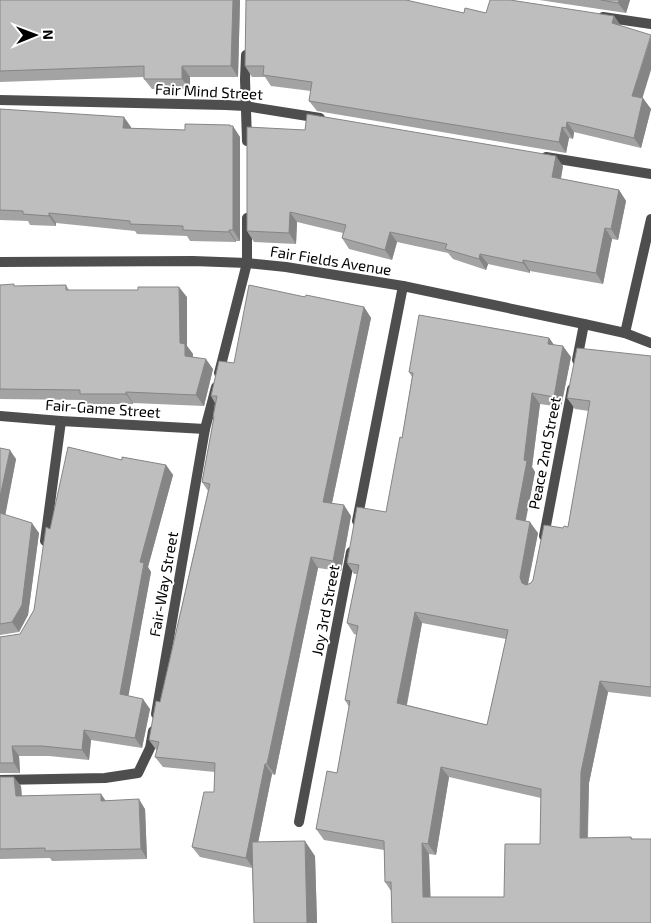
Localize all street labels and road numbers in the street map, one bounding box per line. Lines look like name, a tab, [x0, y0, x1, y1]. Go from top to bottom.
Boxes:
street label: Fair Mind Street	[155, 79, 264, 103]
street label: Fair Fields Avenue	[269, 242, 393, 278]
street label: Fair-Game Street	[45, 395, 162, 421]
street label: Peace 2nd Street	[524, 395, 564, 511]
street label: Fair-Way Street	[145, 530, 181, 638]
street label: Joy 3rd Street	[307, 563, 343, 657]

